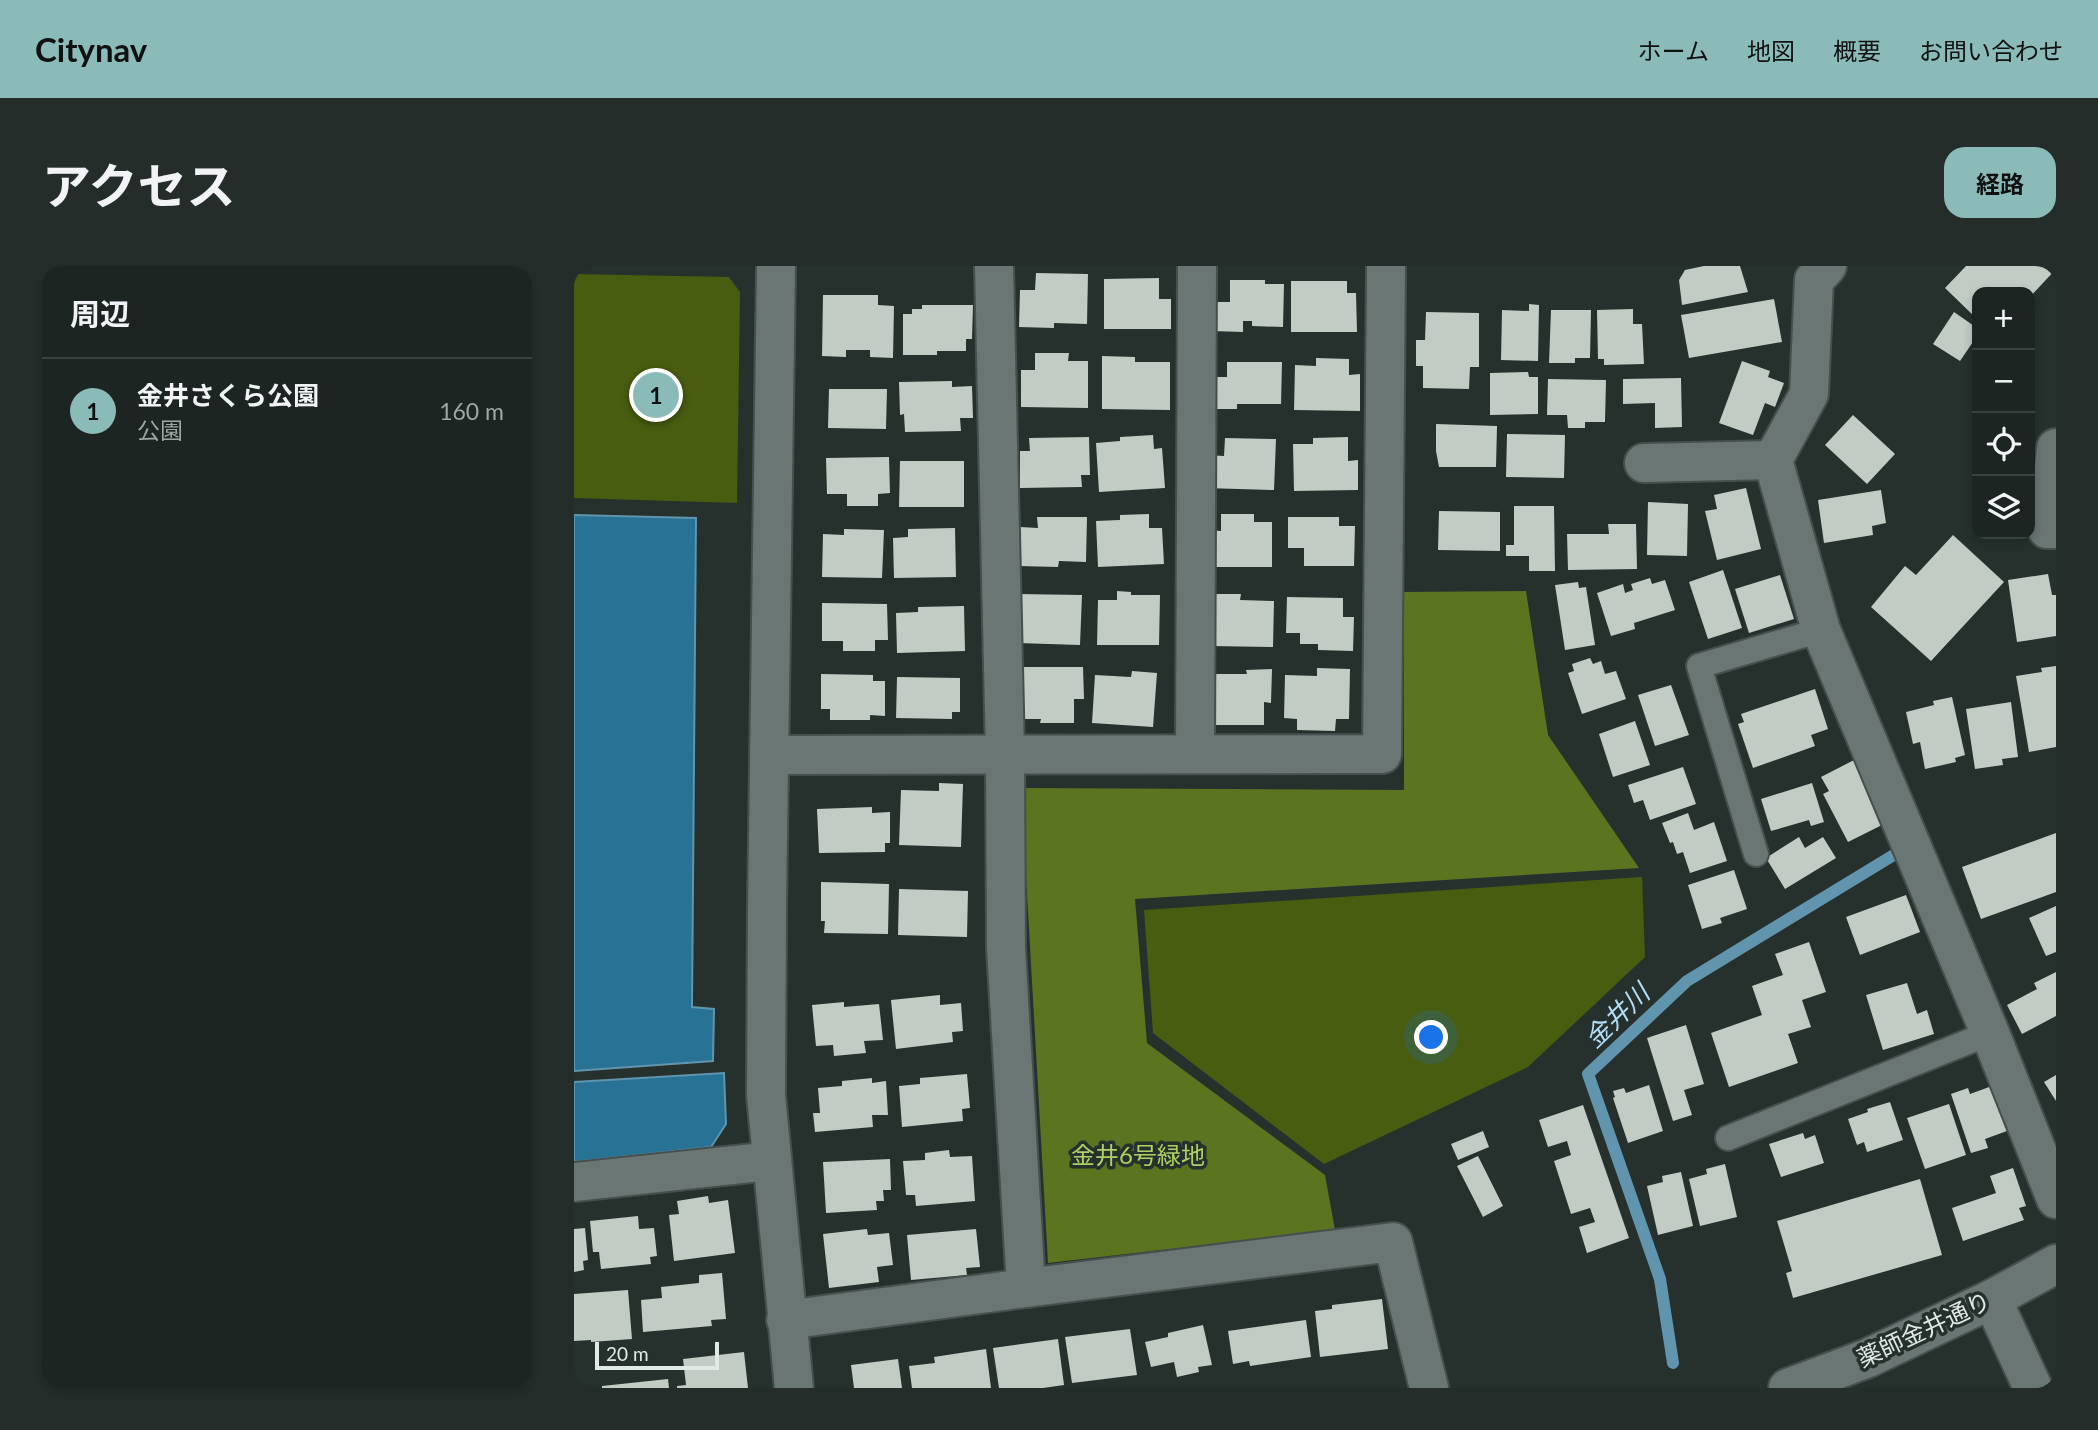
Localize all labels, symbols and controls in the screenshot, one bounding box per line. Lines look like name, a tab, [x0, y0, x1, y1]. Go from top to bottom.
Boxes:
text: Citynav	[35, 29, 147, 69]
text: ホーム	[1638, 36, 1709, 65]
text: 地図	[1747, 36, 1795, 65]
text: 概要	[1833, 36, 1881, 65]
text: お問い合わせ	[1919, 36, 2063, 65]
button: 経路	[1944, 147, 2056, 218]
text: アクセス	[42, 156, 236, 214]
map controls	[1972, 287, 2035, 539]
button: +	[1972, 287, 2035, 350]
text: 周辺	[70, 295, 130, 331]
button: −	[1972, 350, 2035, 413]
pin: 1	[633, 369, 679, 421]
text: 金井さくら公園	[137, 379, 319, 411]
text: 1	[86, 397, 100, 425]
text: 160 m	[439, 397, 504, 425]
button: locate	[1972, 413, 2035, 476]
text: 公園	[137, 416, 183, 444]
button: layers	[1972, 476, 2035, 539]
water label: 金井川	[1577, 975, 1658, 1054]
your location	[1414, 1020, 1448, 1054]
park label: 金井6号緑地	[1071, 1140, 1205, 1169]
street label: 薬師金井通り	[1852, 1285, 1995, 1372]
scale bar	[595, 1339, 719, 1371]
text: 20 m	[606, 1342, 649, 1365]

